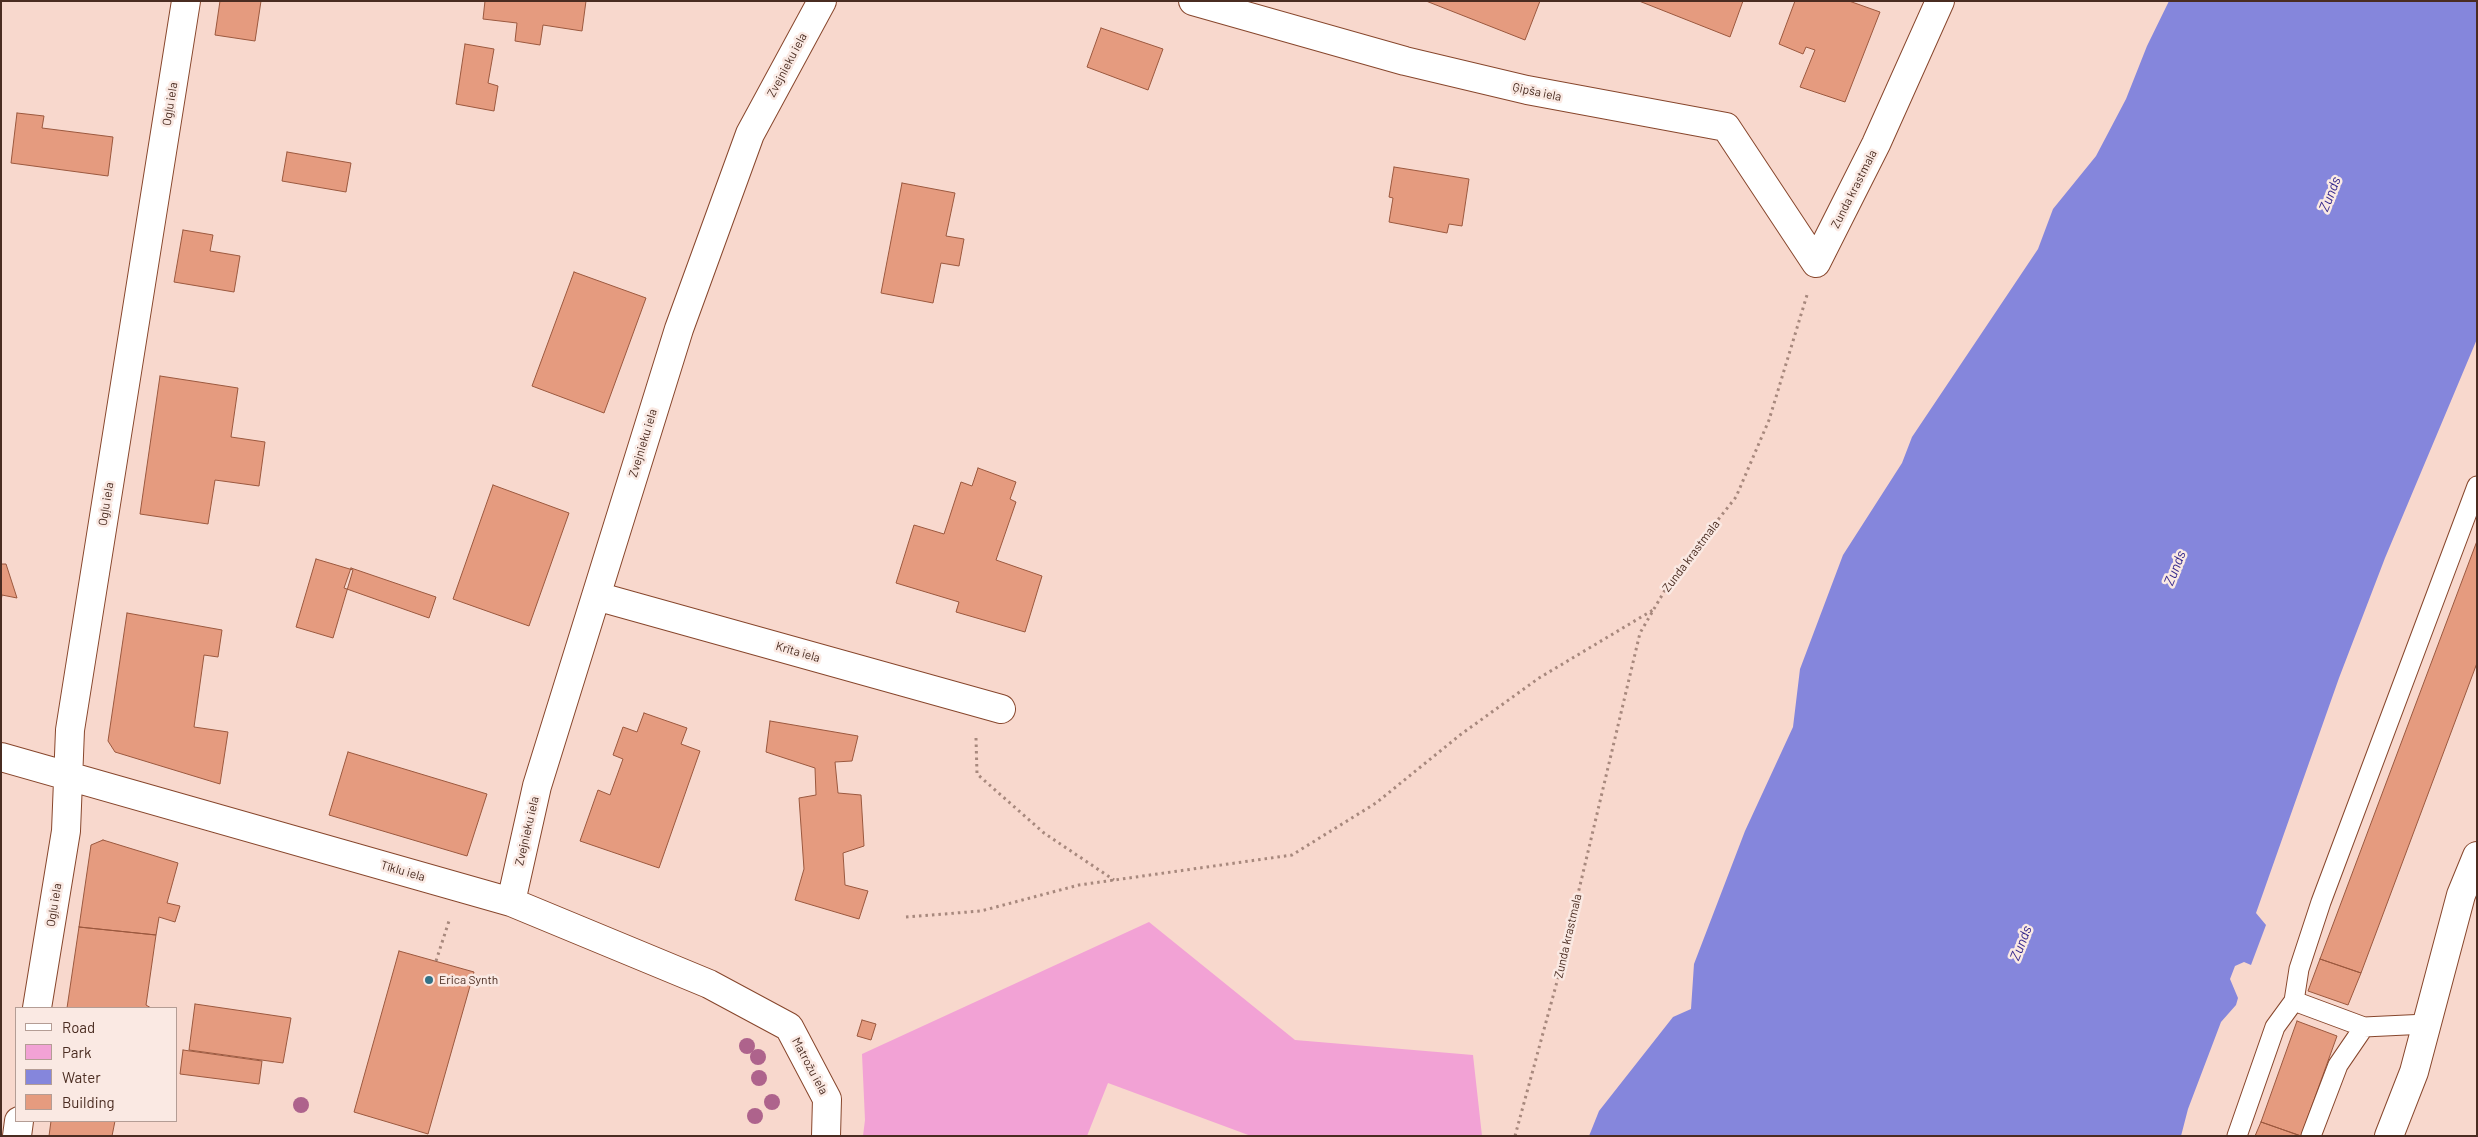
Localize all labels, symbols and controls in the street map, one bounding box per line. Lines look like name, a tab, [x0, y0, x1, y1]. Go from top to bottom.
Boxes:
street label: Zvejnieku iela	[764, 30, 810, 100]
street label: Ģipša iela	[1511, 80, 1563, 104]
street label: Ogļu iela	[159, 81, 181, 127]
street label: Zunda krastmala	[1828, 147, 1880, 231]
water label: Zunds	[2315, 174, 2345, 214]
street label: Zvejnieku iela	[626, 407, 660, 479]
street label: Ogļu iela	[95, 481, 117, 527]
street label: Zunda krastmala	[1659, 517, 1723, 595]
water label: Zunds	[2160, 548, 2190, 588]
street label: Krīta iela	[774, 639, 822, 665]
street label: Zvejnieku iela	[512, 795, 542, 867]
street label: Tīklu iela	[379, 858, 427, 884]
street label: Ogļu iela	[43, 882, 65, 928]
street label: Zunda krastmala	[1551, 892, 1585, 980]
water label: Zunds	[2006, 923, 2036, 963]
place label: Erica Synth	[439, 973, 498, 987]
marker: Erica Synth	[423, 974, 435, 986]
legend	[15, 1007, 178, 1122]
text: Road	[62, 1018, 95, 1036]
street label: Matrožu iela	[789, 1035, 831, 1097]
text: Park	[62, 1043, 91, 1061]
text: Water	[62, 1068, 101, 1086]
text: Building	[62, 1093, 115, 1111]

